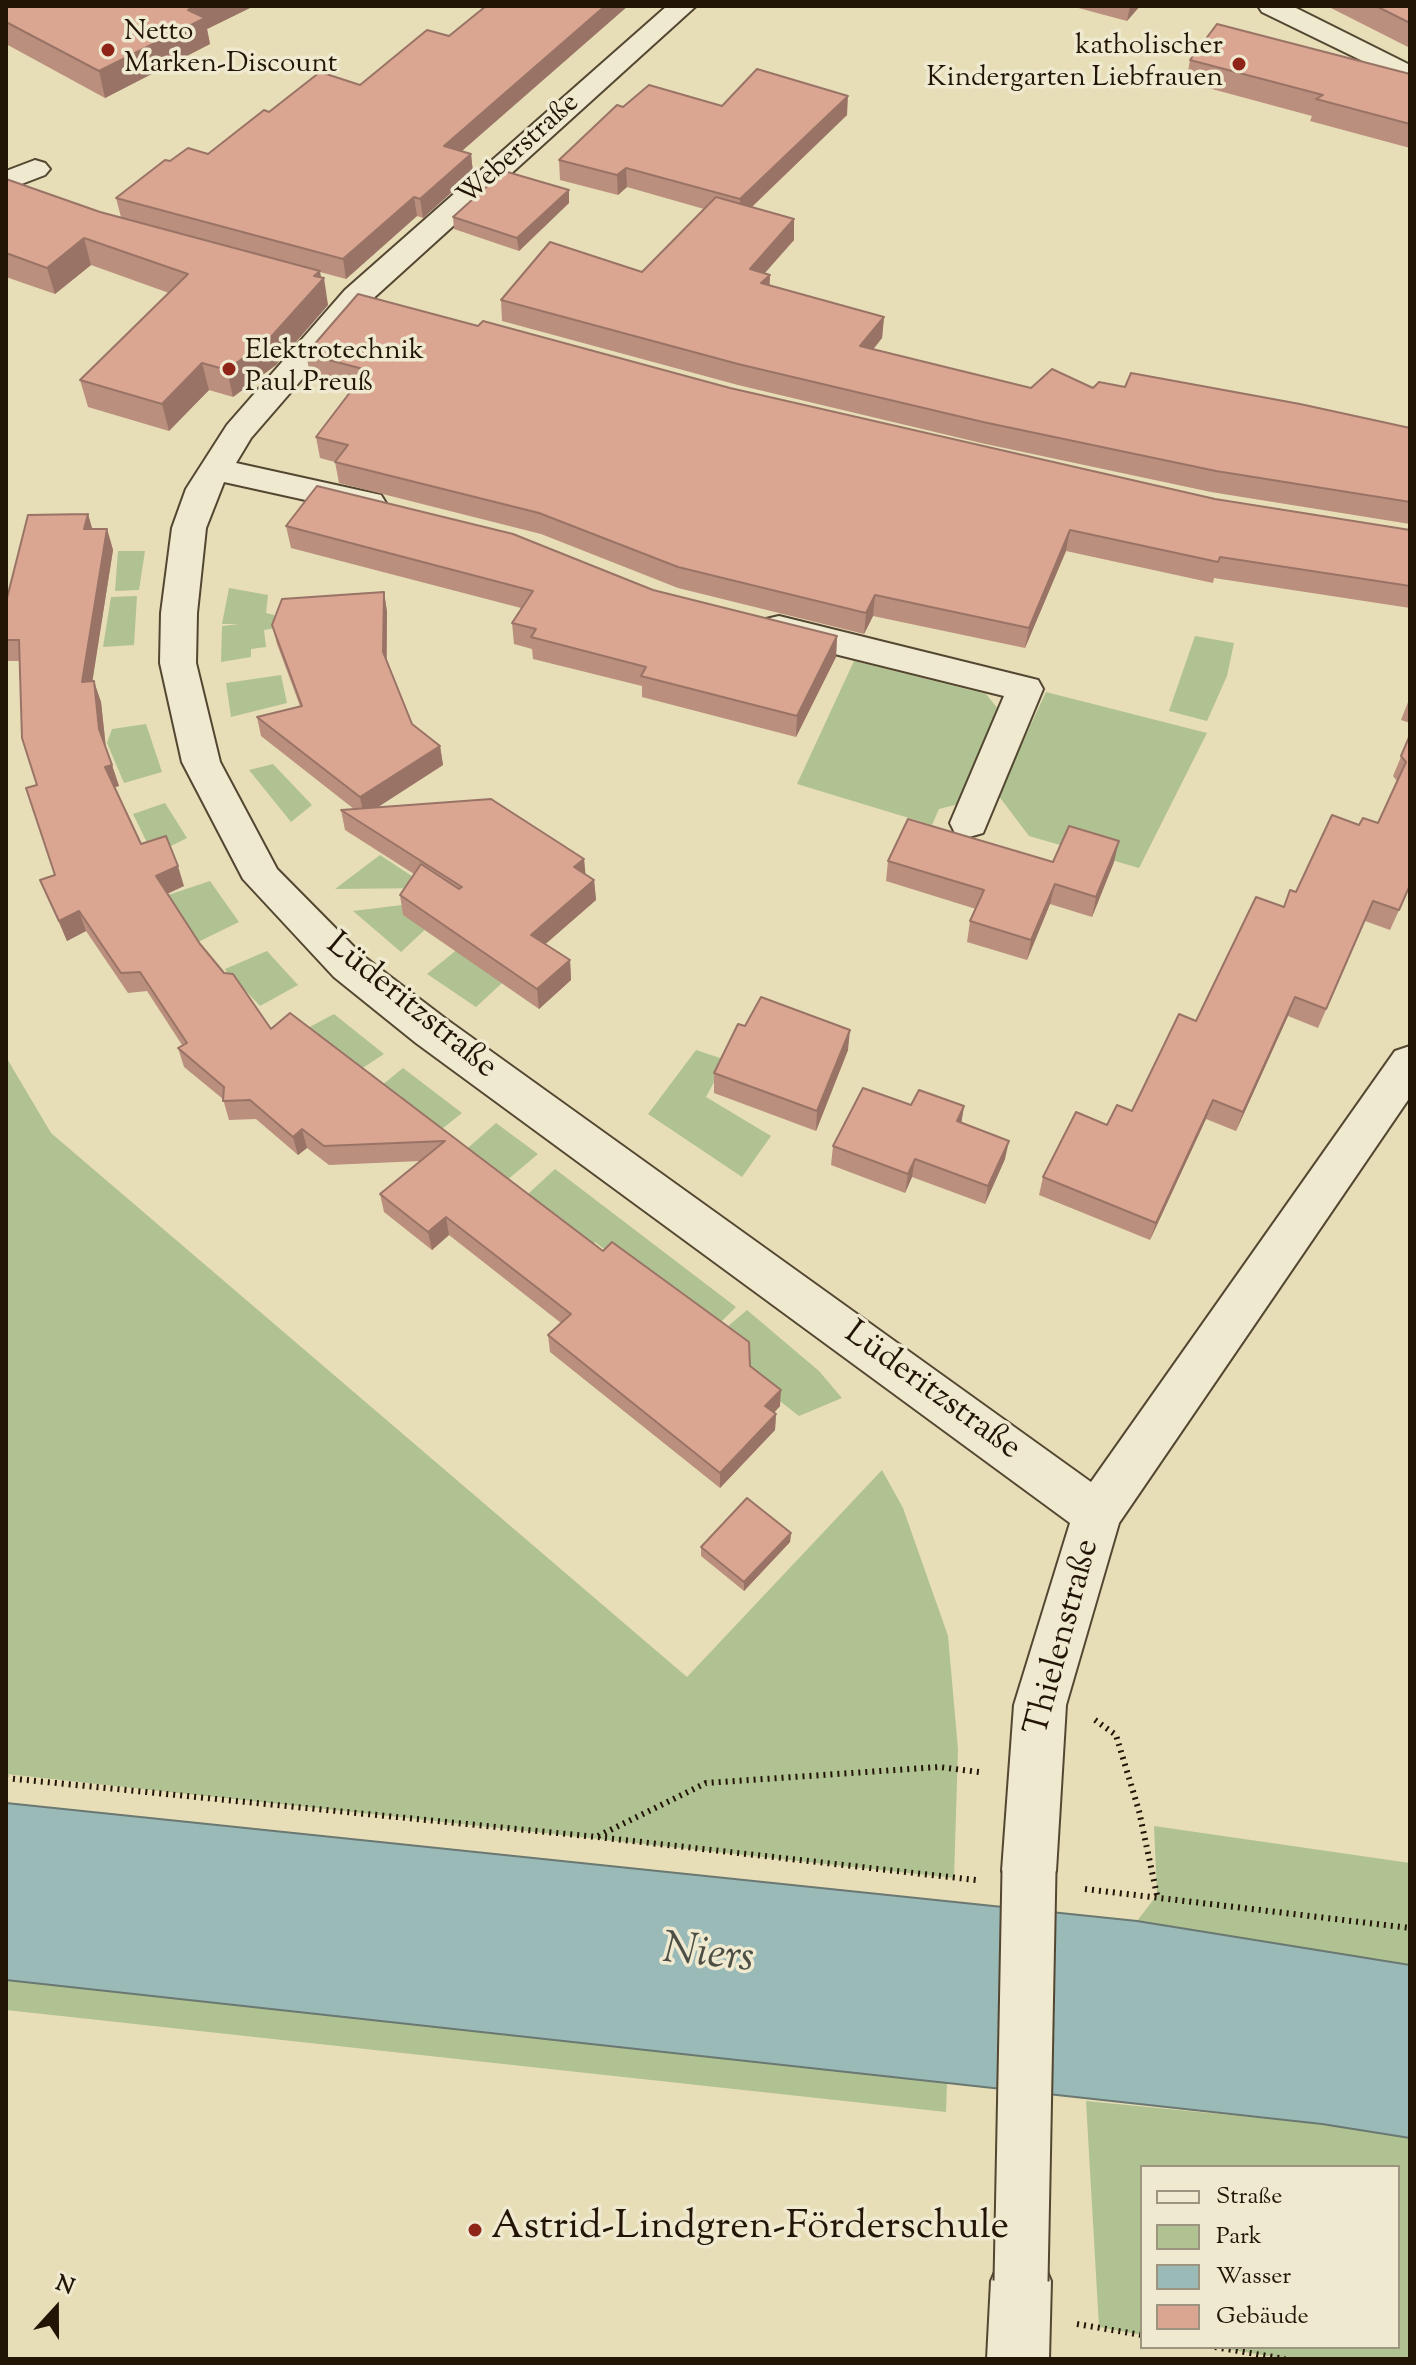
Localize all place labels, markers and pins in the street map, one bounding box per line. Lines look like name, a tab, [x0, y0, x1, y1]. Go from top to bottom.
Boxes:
place label: Netto Marken-Discount	[124, 17, 337, 83]
place label: katholischer Kindergarten Liebfrauen	[926, 31, 1223, 97]
marker: Netto Marken-Discount	[99, 41, 117, 59]
marker: katholischer Kindergarten Liebfrauen	[1230, 55, 1248, 73]
place label: Elektrotechnik Paul Preuß	[245, 336, 424, 402]
marker: Elektrotechnik Paul Preuß	[220, 360, 238, 378]
place label: Astrid-Lindgren-Förderschule	[491, 2206, 1009, 2254]
marker: Astrid-Lindgren-Förderschule	[466, 2221, 484, 2239]

